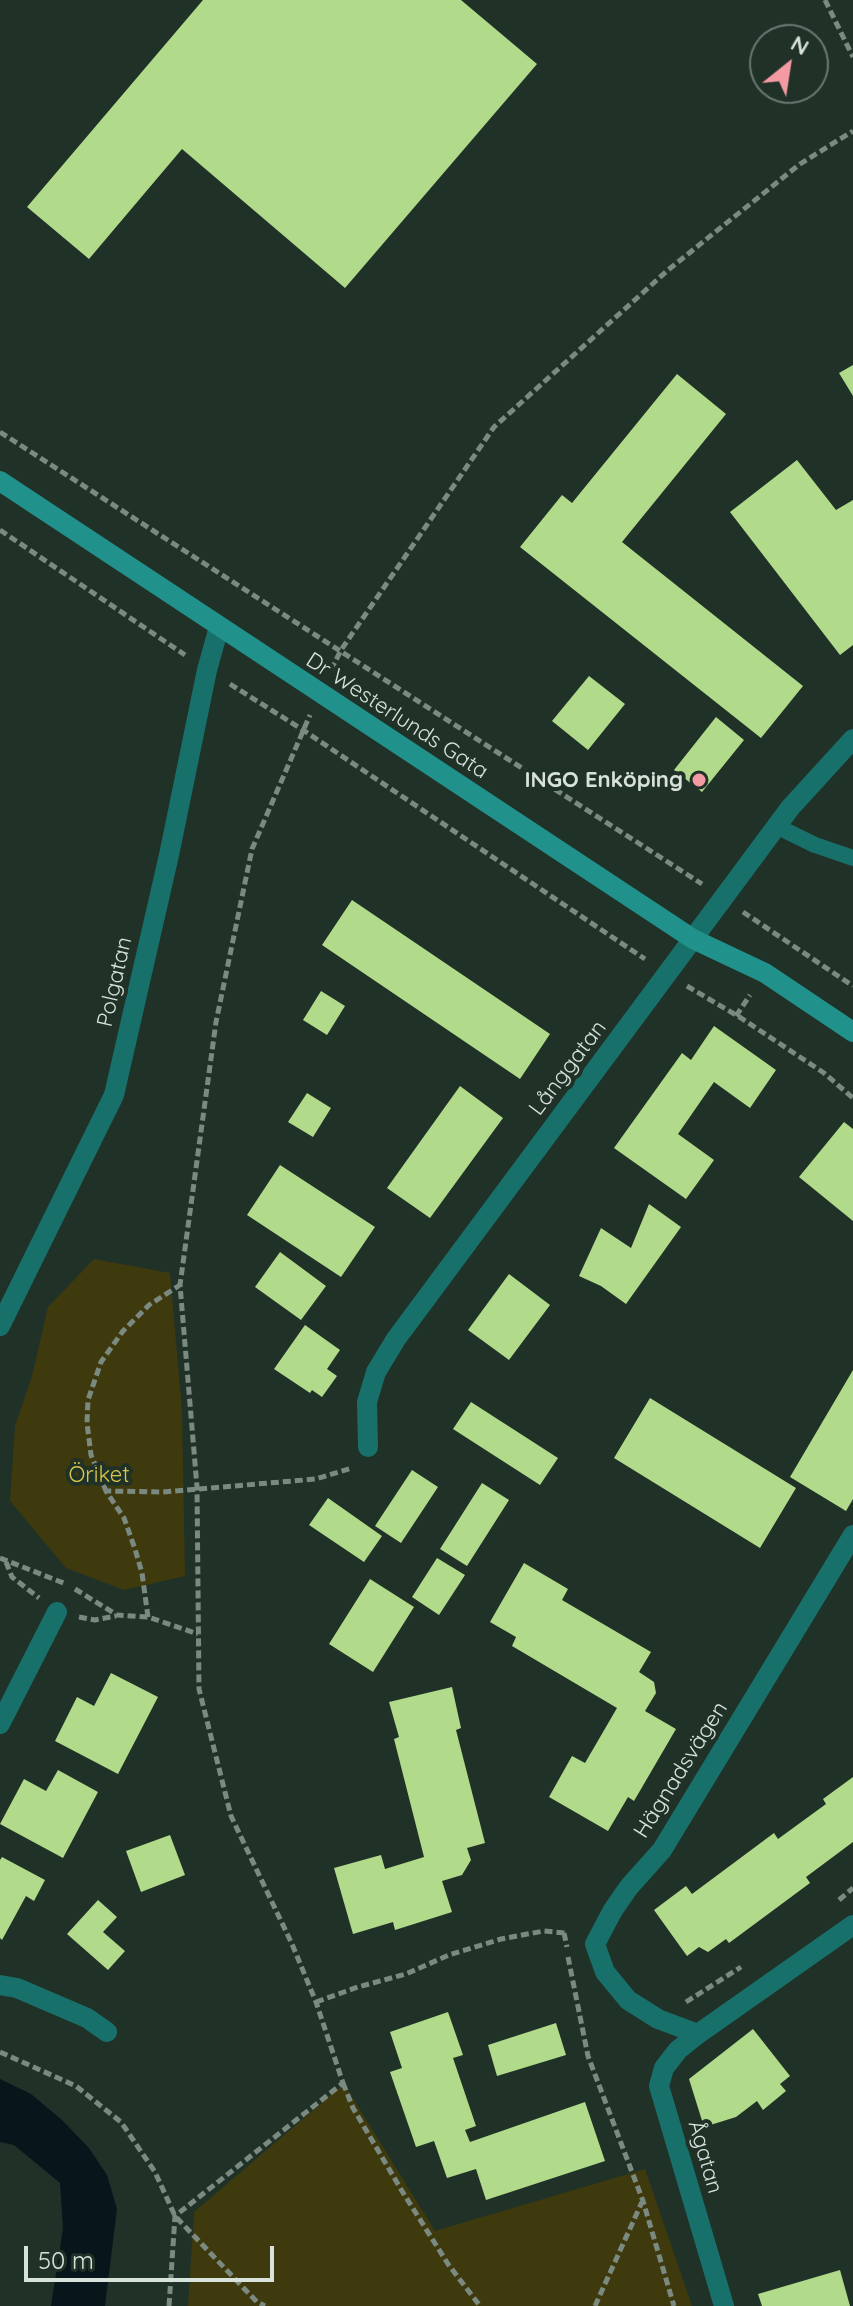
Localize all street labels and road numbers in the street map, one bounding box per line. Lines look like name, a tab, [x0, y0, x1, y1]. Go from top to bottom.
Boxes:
street label: Dr Westerlunds Gata	[301, 647, 493, 785]
street label: Polgatan	[92, 934, 138, 1030]
street label: Långgatan	[524, 1015, 612, 1121]
street label: Hägnadsvägen	[628, 1697, 734, 1843]
street label: Ågatan	[682, 2117, 728, 2197]

